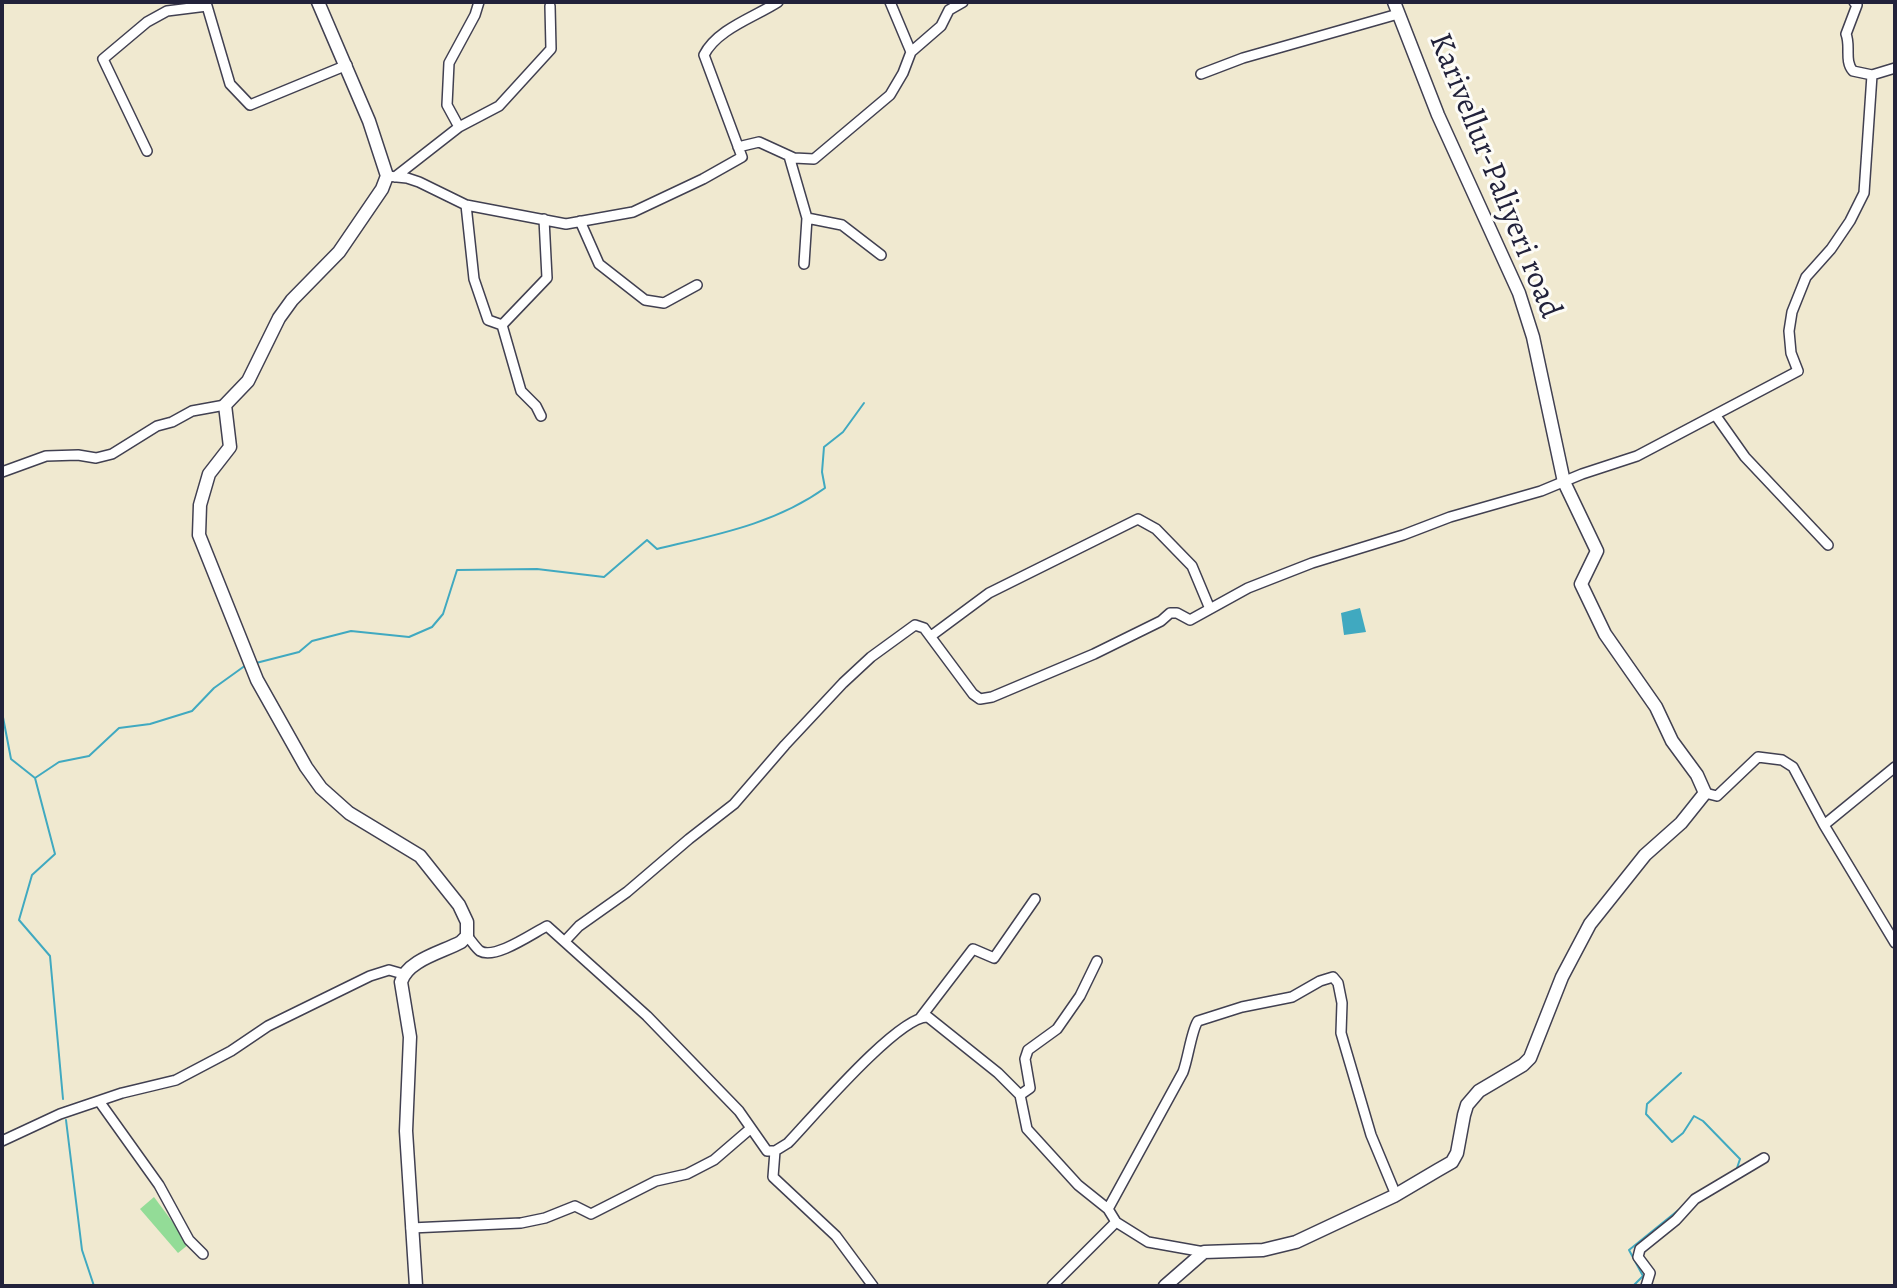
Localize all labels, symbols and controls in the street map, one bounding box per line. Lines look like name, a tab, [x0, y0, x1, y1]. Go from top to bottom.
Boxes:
street label: Karivellur-Paliyeri road	[1419, 28, 1569, 324]

